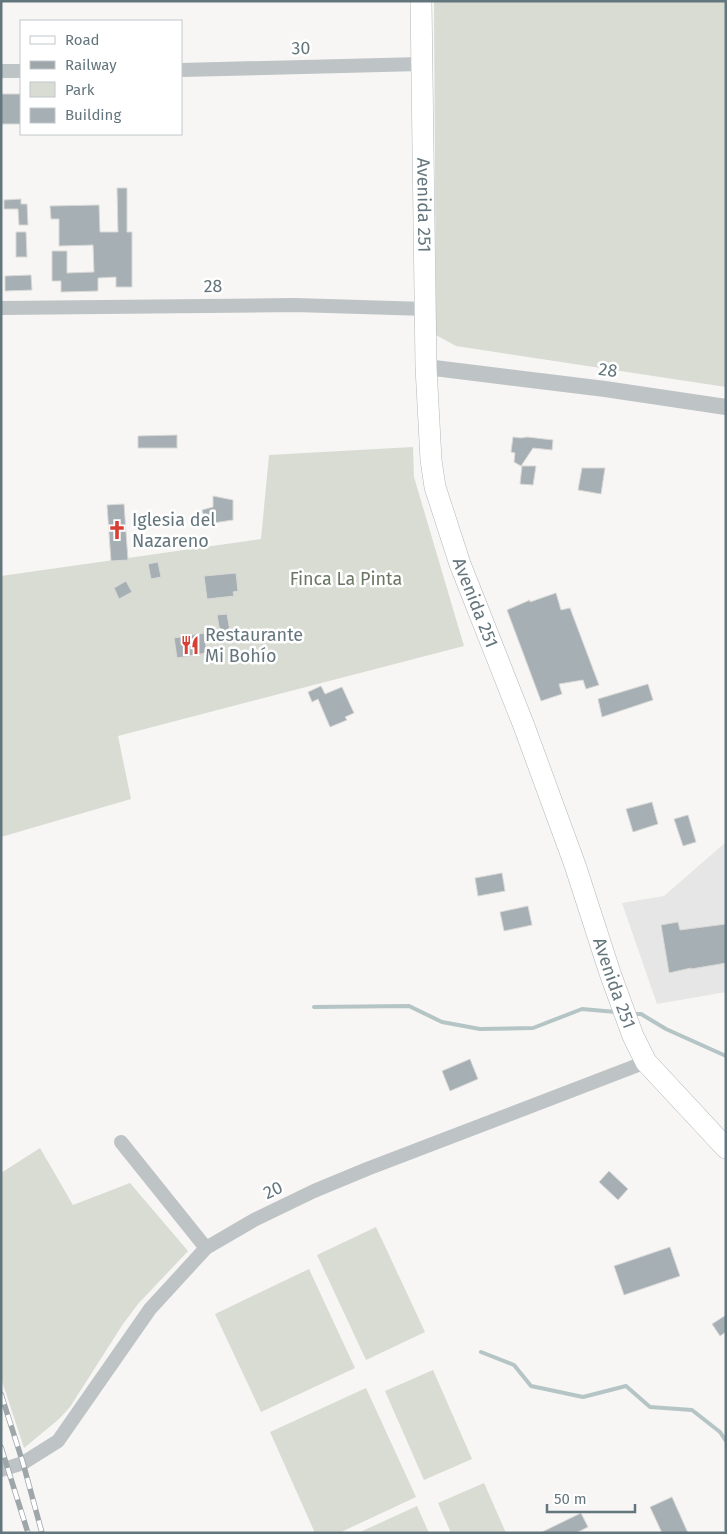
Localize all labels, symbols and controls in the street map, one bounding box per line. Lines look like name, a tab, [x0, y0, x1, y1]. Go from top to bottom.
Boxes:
legend	[20, 20, 182, 135]
text: Road	[65, 31, 100, 49]
street label: 30	[291, 37, 311, 59]
text: Railway	[65, 56, 117, 74]
text: Park	[65, 81, 95, 99]
text: Building	[65, 106, 121, 124]
street label: Avenida 251	[412, 157, 435, 253]
street label: 28	[203, 275, 223, 297]
street label: 28	[597, 358, 619, 382]
place label: Iglesia del Nazareno	[132, 509, 216, 552]
church icon: Iglesia del Nazareno	[106, 519, 128, 541]
street label: Avenida 251	[448, 555, 503, 651]
park label: Finca La Pinta	[290, 568, 402, 590]
place label: Restaurante Mi Bohío	[205, 624, 303, 667]
restaurant icon: Restaurante Mi Bohío	[179, 634, 201, 656]
street label: Avenida 251	[588, 935, 640, 1031]
street label: 20	[260, 1176, 286, 1204]
scale bar	[547, 1482, 634, 1514]
text: 50 m	[554, 1490, 587, 1508]

